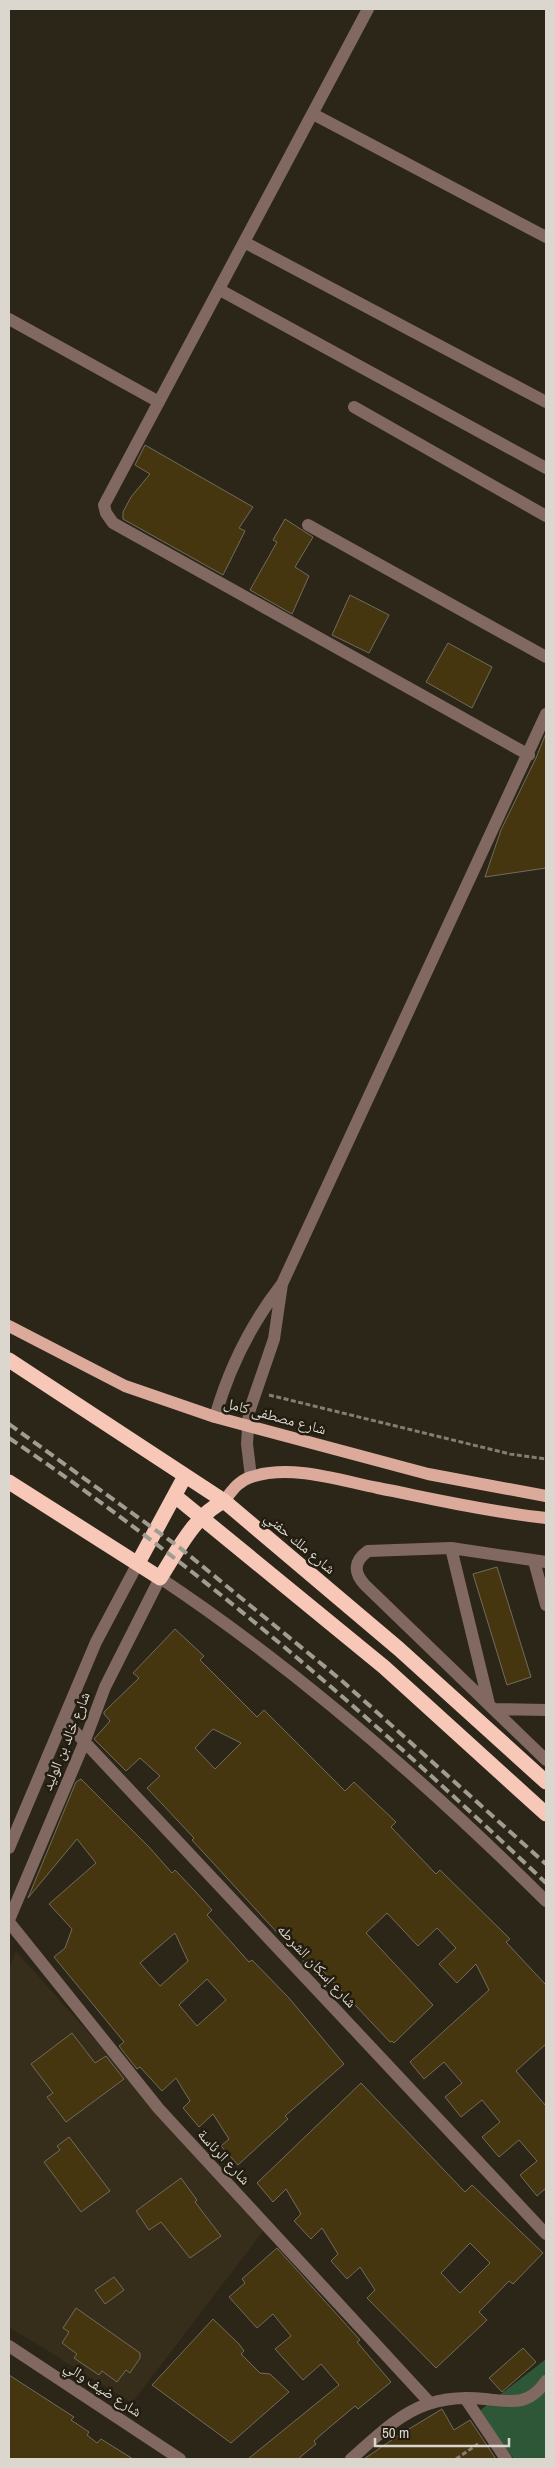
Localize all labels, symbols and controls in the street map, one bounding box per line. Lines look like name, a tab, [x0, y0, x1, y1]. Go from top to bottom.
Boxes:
street label: شارع مصطفى كامل	[222, 1392, 329, 1439]
street label: شارع ملك حفني	[259, 1507, 340, 1580]
street label: شارع خالد بن الوليد	[36, 1688, 95, 1793]
street label: شارع إسكان الشرطه	[273, 1919, 362, 2012]
street label: شارع الرئاسة	[193, 2124, 256, 2189]
street label: شارع ضيف والي	[59, 2356, 146, 2423]
scale bar	[375, 2416, 509, 2448]
text: 50 m	[382, 2422, 409, 2443]

